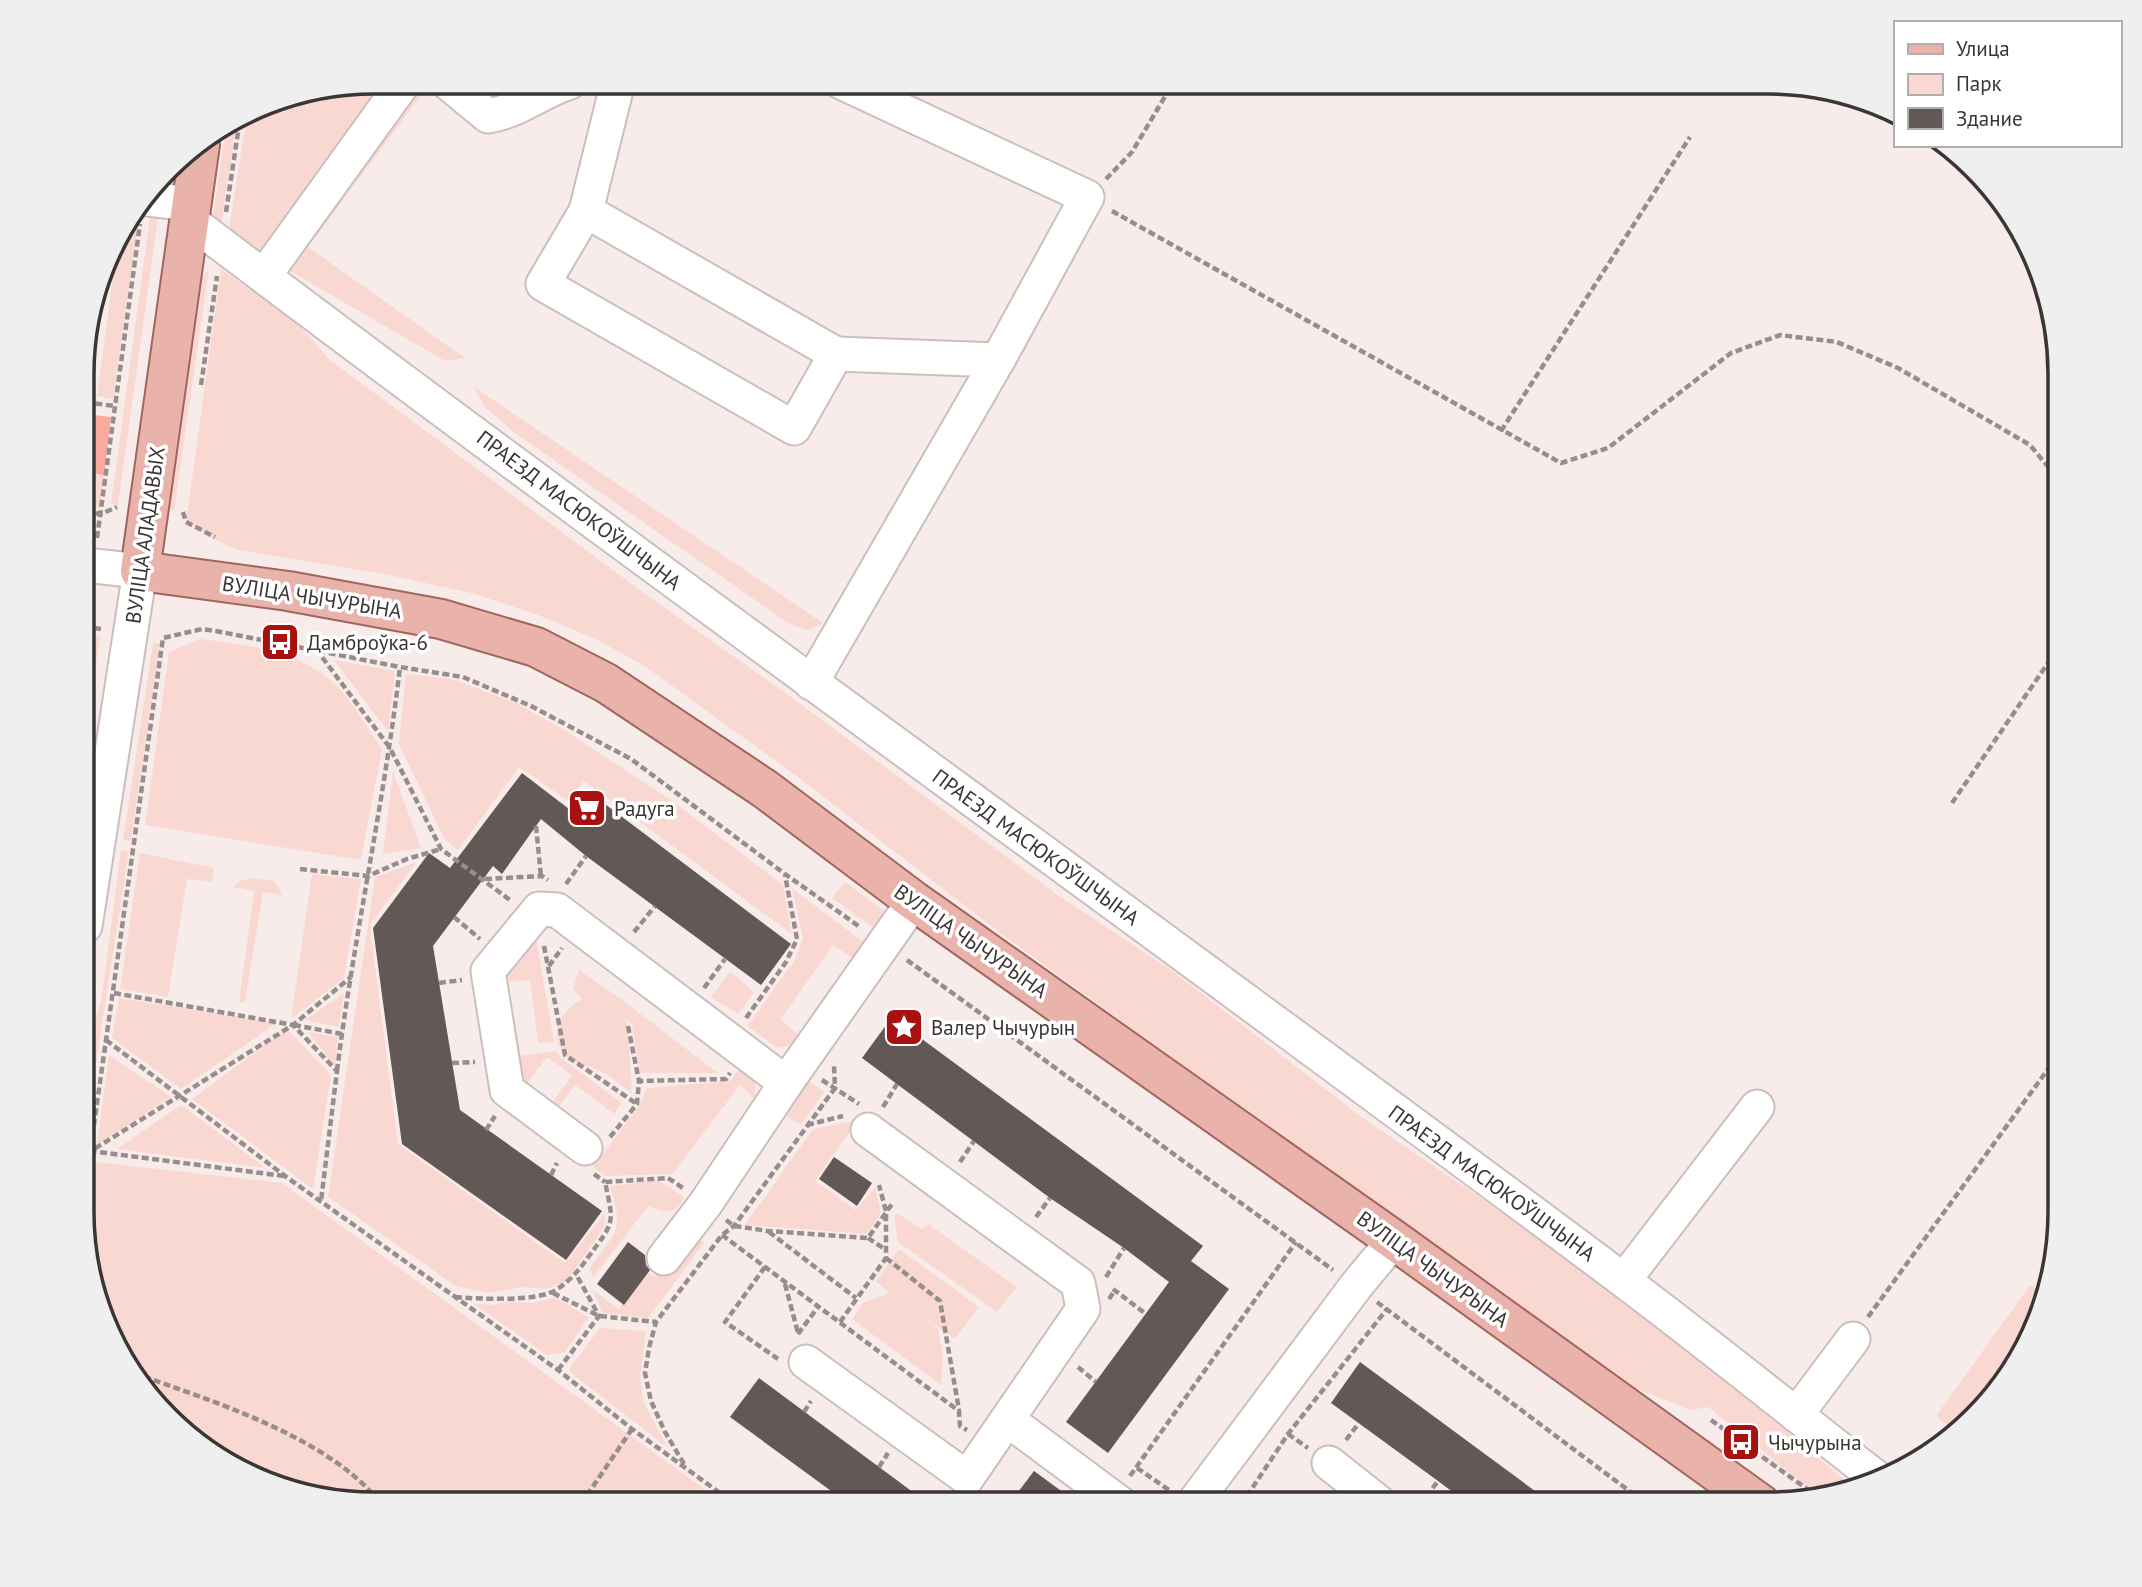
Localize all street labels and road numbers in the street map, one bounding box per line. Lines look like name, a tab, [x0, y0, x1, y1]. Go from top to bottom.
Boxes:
street label: ПРАЕЗД МАСЮКОЎШЧЫНА	[471, 424, 687, 596]
street label: ВУЛІЦА АЛАДАВЫХ	[119, 445, 171, 625]
street label: ВУЛІЦА ЧЫЧУРЫНА	[220, 569, 404, 625]
street label: ПРАЕЗД МАСЮКОЎШЧЫНА	[927, 763, 1145, 932]
street label: ВУЛІЦА ЧЫЧУРЫНА	[889, 878, 1054, 1004]
street label: ПРАЕЗД МАСЮКОЎШЧЫНА	[1383, 1099, 1601, 1268]
street label: ВУЛІЦА ЧЫЧУРЫНА	[1352, 1205, 1515, 1334]

